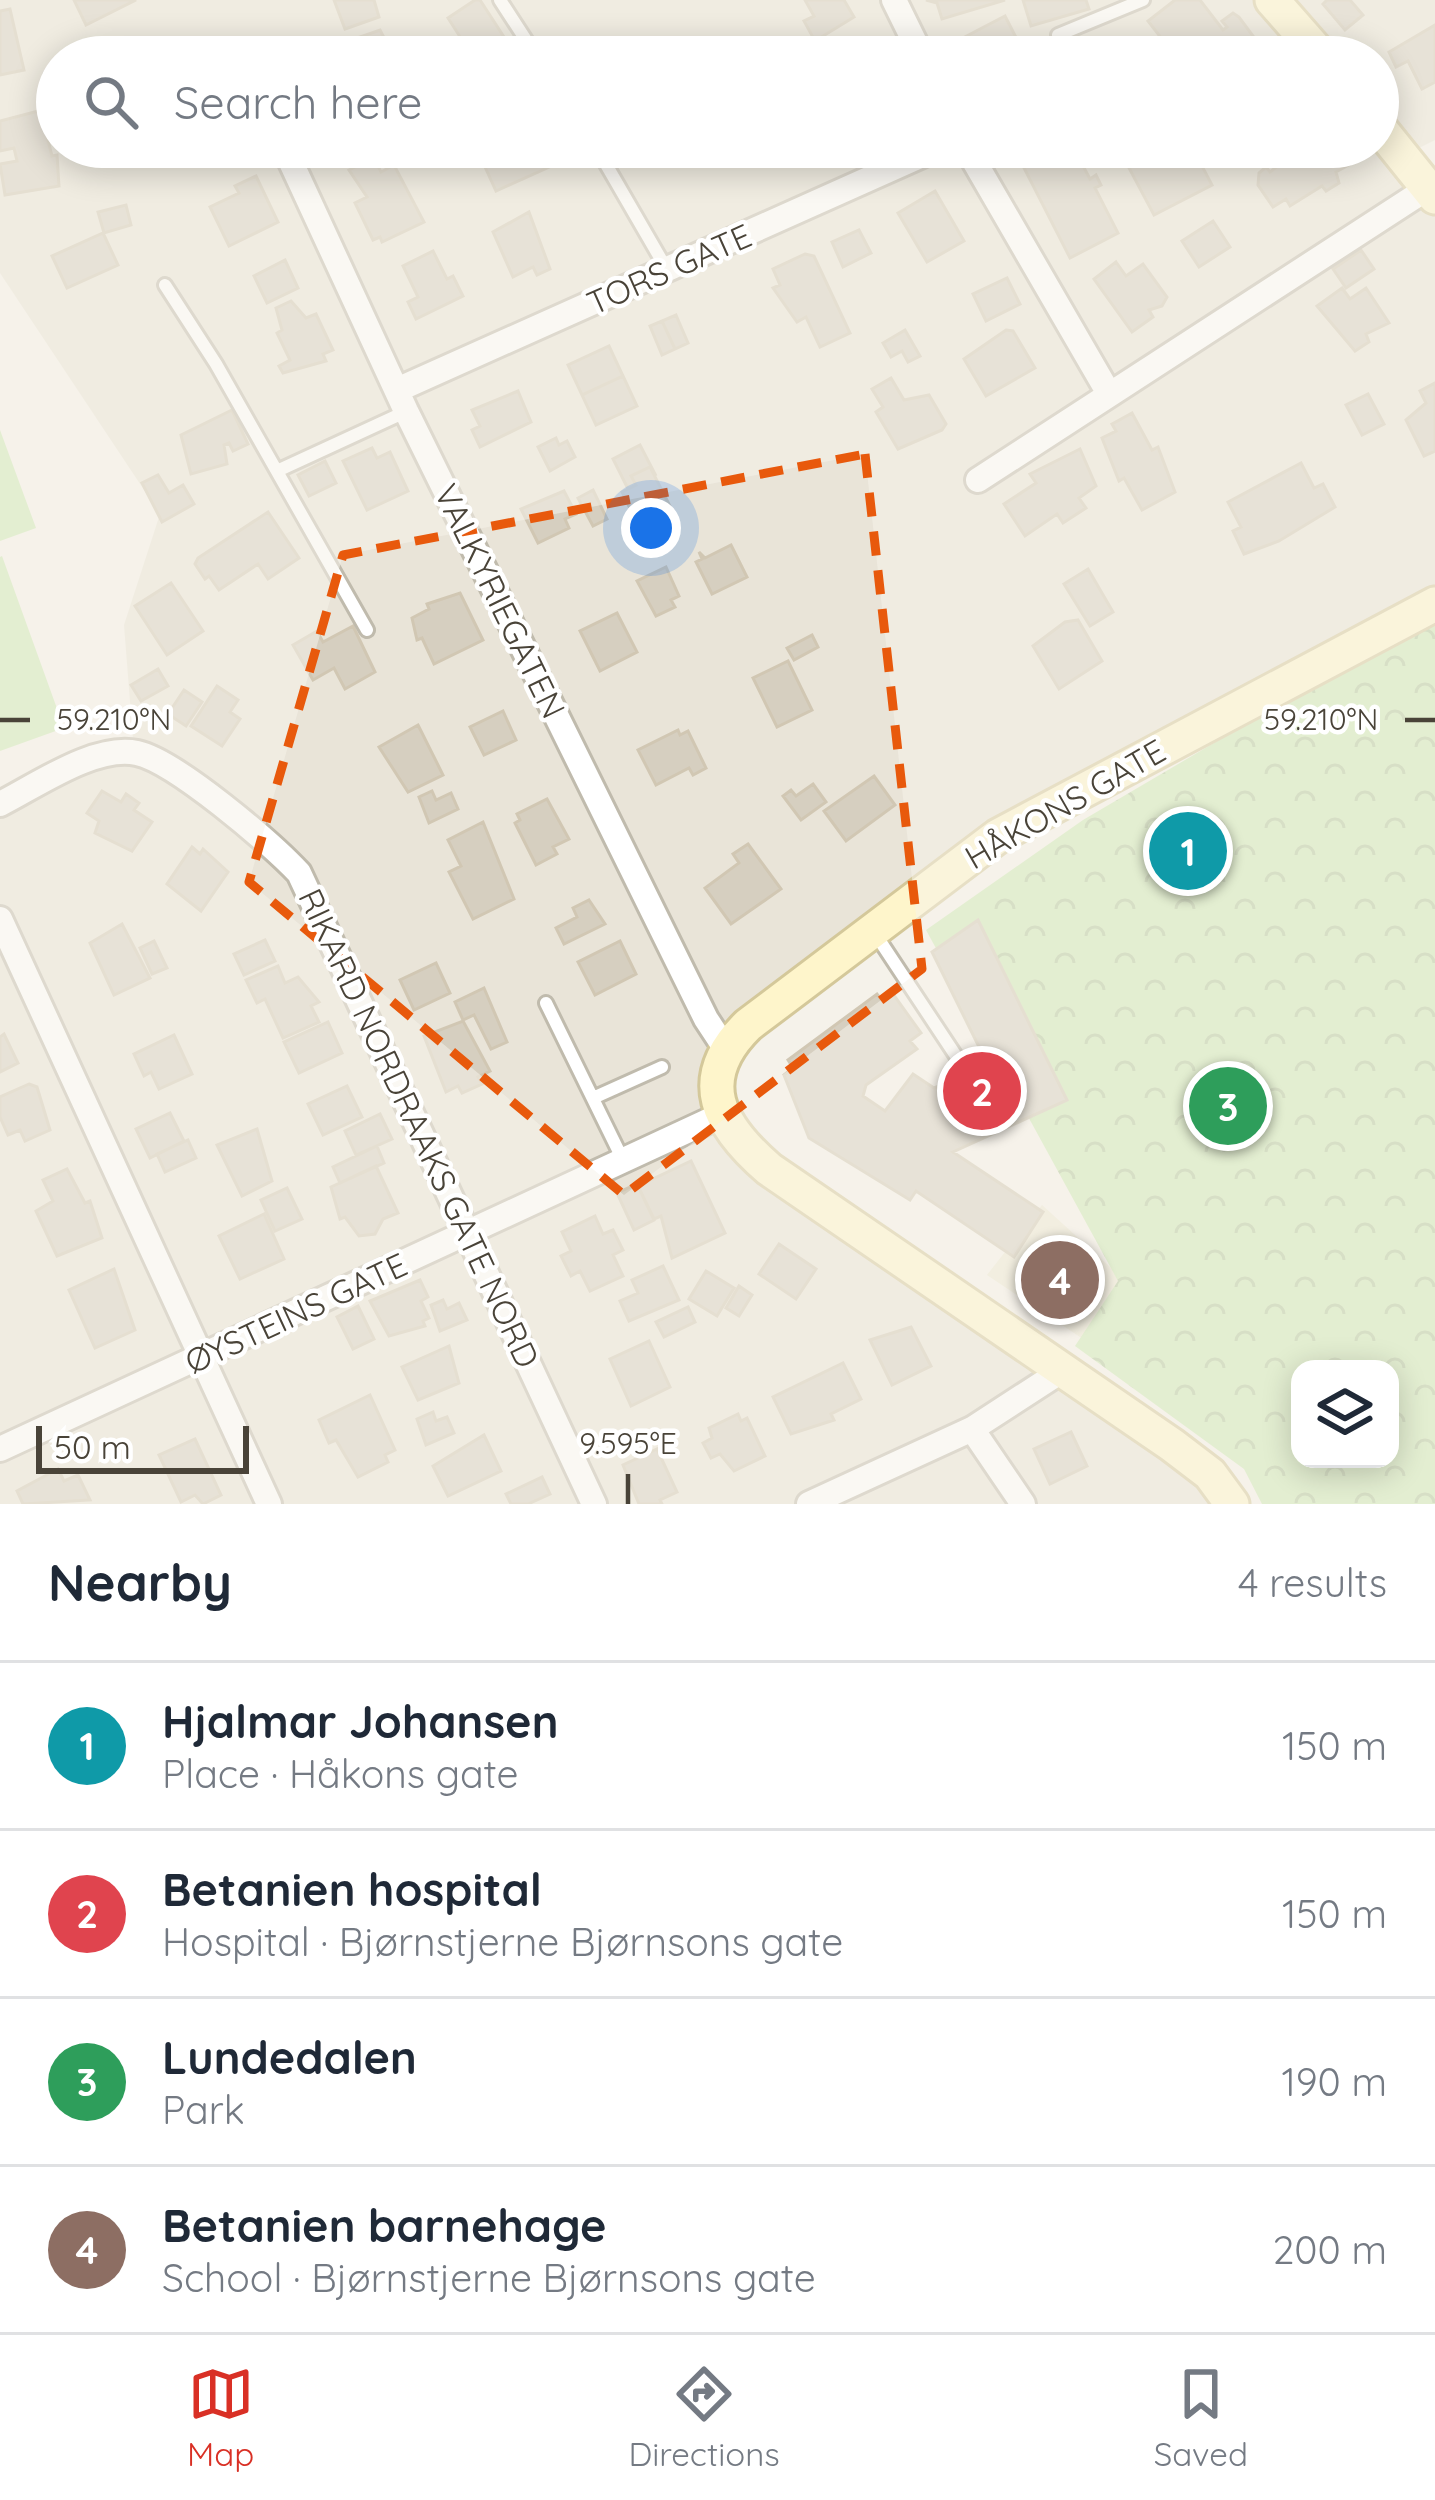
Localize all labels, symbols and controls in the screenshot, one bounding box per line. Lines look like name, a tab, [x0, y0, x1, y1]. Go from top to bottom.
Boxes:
search box	[36, 36, 1399, 168]
icon: search	[78, 69, 144, 135]
text: Search here	[174, 74, 422, 130]
street label: TORS GATE	[580, 214, 757, 323]
street label: VALKYRIEGATEN	[426, 477, 575, 725]
your location	[621, 498, 681, 558]
text: 59.210°N	[57, 700, 171, 738]
text: 59.210°N	[1264, 700, 1378, 738]
street label: HÅKONS GATE	[957, 730, 1172, 877]
pin: 1	[1149, 806, 1227, 896]
street label: RIKARD NORDRAAKS GATE NORD	[290, 882, 549, 1374]
pin: 2	[943, 1046, 1021, 1136]
pin: 3	[1189, 1061, 1267, 1151]
pin: 4	[1021, 1235, 1099, 1325]
street label: ØYSTEINS GATE	[178, 1243, 413, 1382]
map controls	[1291, 1360, 1399, 1468]
button: layers	[1291, 1360, 1399, 1468]
scale bar	[36, 1420, 249, 1473]
text: 9.595°E	[579, 1424, 677, 1462]
text: 50 m	[54, 1426, 131, 1467]
text: Nearby	[48, 1550, 232, 1614]
text: 4 results	[1238, 1558, 1387, 1607]
text: Hjalmar Johansen	[162, 1693, 558, 1749]
text: 1	[79, 1721, 95, 1770]
text: 150 m	[1282, 1721, 1387, 1770]
text: Place · Håkons gate	[162, 1749, 519, 1798]
text: Betanien hospital	[162, 1861, 542, 1917]
text: 2	[76, 1889, 98, 1938]
text: 150 m	[1282, 1889, 1387, 1938]
text: Hospital · Bjørnstjerne Bjørnsons gate	[162, 1917, 843, 1966]
text: Lundedalen	[162, 2029, 417, 2085]
text: 3	[77, 2057, 97, 2106]
text: 190 m	[1281, 2057, 1387, 2106]
text: Park	[162, 2085, 245, 2134]
text: Betanien barnehage	[162, 2197, 606, 2253]
text: 4	[76, 2225, 98, 2274]
text: 200 m	[1273, 2225, 1387, 2274]
text: School · Bjørnstjerne Bjørnsons gate	[162, 2253, 816, 2302]
tab: Map	[187, 2361, 254, 2474]
tab: Directions	[628, 2361, 780, 2474]
tab: Saved	[1154, 2361, 1248, 2474]

